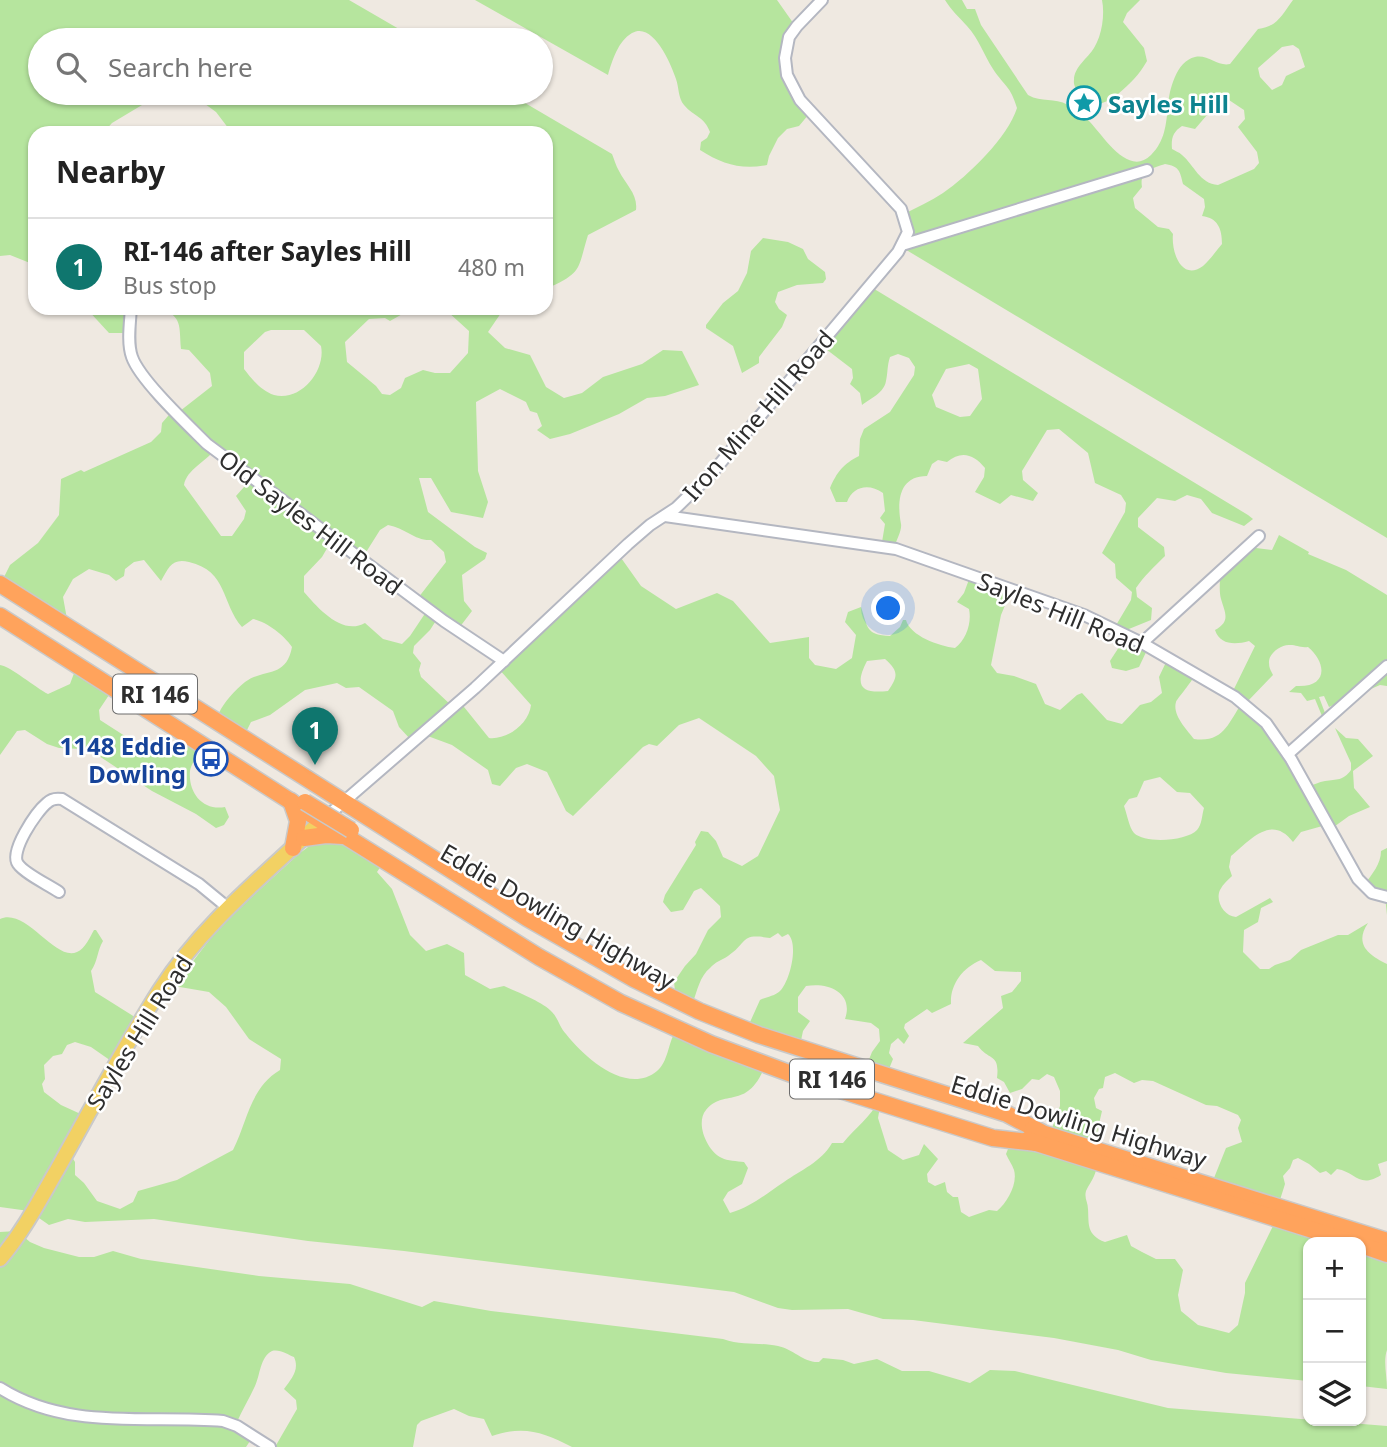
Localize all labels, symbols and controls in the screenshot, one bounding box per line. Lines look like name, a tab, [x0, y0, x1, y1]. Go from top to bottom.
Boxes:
search box	[28, 28, 553, 105]
icon: search	[52, 48, 90, 86]
text: Search here	[108, 49, 253, 85]
place icon: Sayles Hill	[1065, 84, 1103, 122]
place label: Sayles Hill	[1108, 87, 1229, 120]
text: Nearby	[56, 151, 165, 192]
text: RI-146 after Sayles Hill	[123, 233, 412, 269]
text: 1	[72, 251, 86, 283]
text: 480 m	[458, 251, 525, 283]
text: Bus stop	[123, 269, 217, 301]
street label: Iron Mine Hill Road	[675, 323, 841, 507]
street label: Old Sayles Hill Road	[212, 442, 410, 602]
street label: Sayles Hill Road	[973, 564, 1149, 660]
your location	[871, 591, 905, 625]
road number: RI 146	[113, 674, 197, 714]
pin: 1	[292, 707, 338, 765]
place label: 1148 Eddie Dowling	[60, 729, 186, 790]
bus stop icon: 1148 Eddie Dowling	[192, 740, 230, 778]
street label: Eddie Dowling Highway	[435, 835, 682, 997]
street label: Sayles Hill Road	[78, 948, 200, 1116]
road number: RI 146	[790, 1060, 874, 1098]
street label: Eddie Dowling Highway	[947, 1066, 1212, 1176]
map controls	[1303, 1237, 1366, 1426]
button: +	[1303, 1237, 1366, 1300]
button: −	[1303, 1300, 1366, 1363]
button: layers	[1303, 1363, 1366, 1426]

